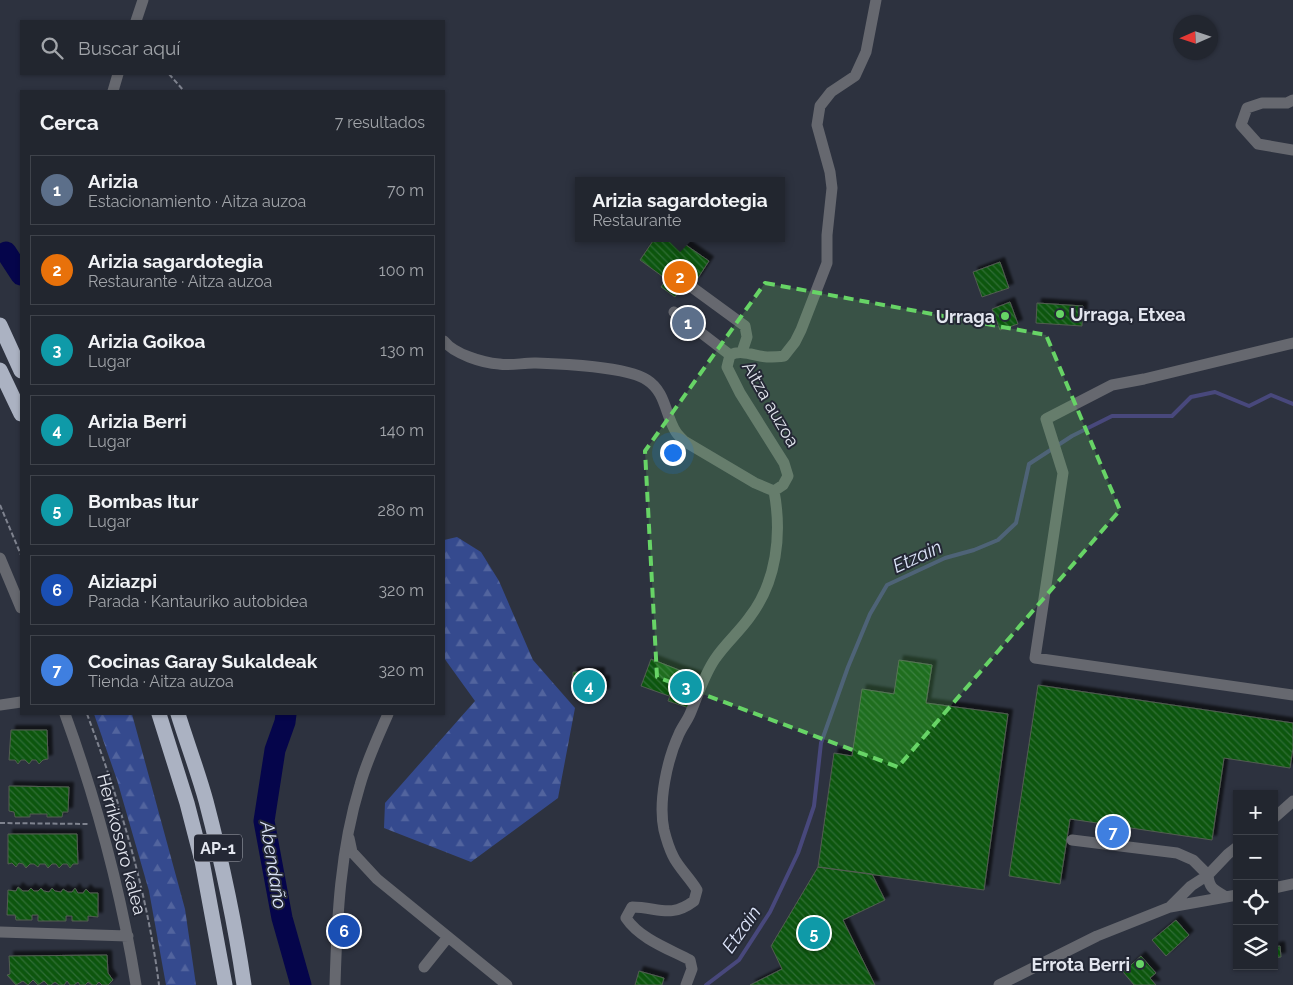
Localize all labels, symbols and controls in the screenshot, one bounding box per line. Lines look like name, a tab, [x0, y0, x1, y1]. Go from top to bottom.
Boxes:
north arrow	[1173, 15, 1218, 60]
search box	[20, 20, 445, 75]
icon: search	[38, 34, 66, 62]
text: Buscar aquí	[78, 37, 180, 59]
text: Cerca	[40, 110, 99, 135]
text: 7 resultados	[335, 113, 425, 132]
text: Arizia	[88, 170, 138, 192]
popup	[575, 177, 785, 242]
text: 1	[53, 181, 61, 200]
text: 70 m	[387, 181, 424, 200]
text: Arizia sagardotegia	[592, 189, 768, 211]
text: Estacionamiento · Aitza auzoa	[88, 192, 306, 211]
text: Restaurante	[592, 211, 682, 230]
text: Arizia sagardotegia	[88, 250, 263, 272]
pin: 2	[664, 258, 696, 296]
text: 2	[52, 261, 62, 280]
text: 100 m	[379, 261, 424, 280]
text: Restaurante · Aitza auzoa	[88, 272, 272, 291]
pin: 1	[672, 304, 704, 342]
place label: Urraga, Etxea	[1070, 304, 1186, 325]
place label: Urraga	[936, 306, 995, 327]
marker: Urraga, Etxea	[1054, 308, 1066, 320]
marker: Urraga	[999, 310, 1011, 322]
text: Arizia Goikoa	[88, 330, 205, 352]
text: 3	[53, 341, 61, 360]
text: 130 m	[380, 341, 424, 360]
text: Lugar	[88, 352, 131, 371]
street label: Aitza auzoa	[738, 358, 804, 450]
text: Arizia Berri	[88, 410, 187, 432]
text: 4	[52, 421, 62, 440]
text: 140 m	[380, 421, 424, 440]
text: Lugar	[88, 432, 131, 451]
your location	[660, 440, 686, 466]
text: Bombas Itur	[88, 490, 199, 512]
text: 5	[53, 501, 61, 520]
text: 280 m	[378, 501, 424, 520]
text: Lugar	[88, 512, 131, 531]
water label: Etzain	[889, 535, 945, 577]
text: Aiziazpi	[88, 570, 157, 592]
text: 6	[52, 581, 62, 600]
text: 320 m	[379, 581, 424, 600]
text: Parada · Kantauriko autobidea	[88, 592, 308, 611]
text: Cocinas Garay Sukaldeak	[88, 650, 317, 672]
text: 7	[53, 661, 61, 680]
text: 320 m	[379, 661, 424, 680]
pin: 4	[573, 667, 605, 705]
pin: 3	[670, 668, 702, 706]
text: Tienda · Aitza auzoa	[88, 672, 234, 691]
street label: Herrikosoro kalea	[93, 771, 151, 917]
map controls	[1233, 790, 1278, 970]
button: +	[1233, 790, 1278, 835]
pin: 7	[1097, 813, 1129, 851]
water label: Abendaño	[256, 819, 292, 911]
road number: AP-1	[194, 834, 242, 861]
button: −	[1233, 835, 1278, 880]
button: locate	[1233, 880, 1278, 925]
water label: Etzain	[717, 901, 765, 957]
pin: 6	[328, 912, 360, 950]
pin: 5	[798, 914, 830, 952]
button: layers	[1233, 925, 1278, 970]
place label: Errota Berri	[1032, 954, 1130, 975]
marker: Errota Berri	[1134, 958, 1146, 970]

